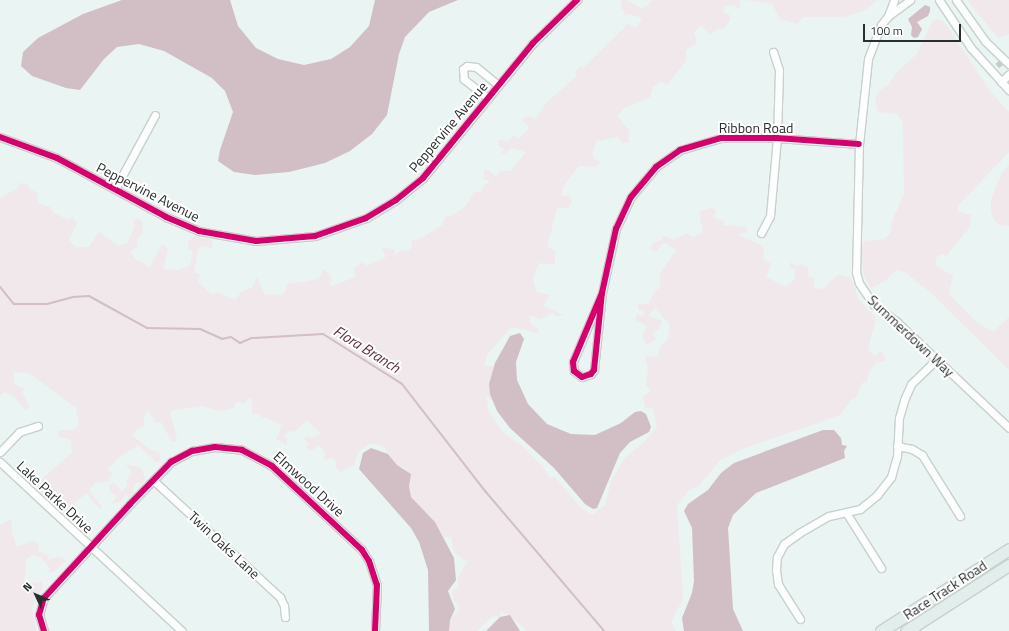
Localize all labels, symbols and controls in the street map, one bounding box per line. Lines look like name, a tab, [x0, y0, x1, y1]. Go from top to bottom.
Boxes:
scale bar	[865, 16, 963, 42]
text: 100 m	[870, 21, 903, 40]
street label: Peppervine Avenue	[405, 78, 491, 176]
street label: Ribbon Road	[719, 120, 793, 136]
street label: Peppervine Avenue	[94, 159, 202, 225]
street label: Summerdown Way	[864, 292, 958, 380]
water label: Flora Branch	[330, 322, 404, 376]
street label: Elmwood Drive	[270, 448, 348, 520]
street label: Lake Parke Drive	[14, 458, 96, 536]
street label: Twin Oaks Lane	[185, 508, 263, 582]
street label: Race Track Road	[900, 557, 990, 623]
north arrow	[16, 575, 56, 615]
text: N	[19, 578, 36, 595]

